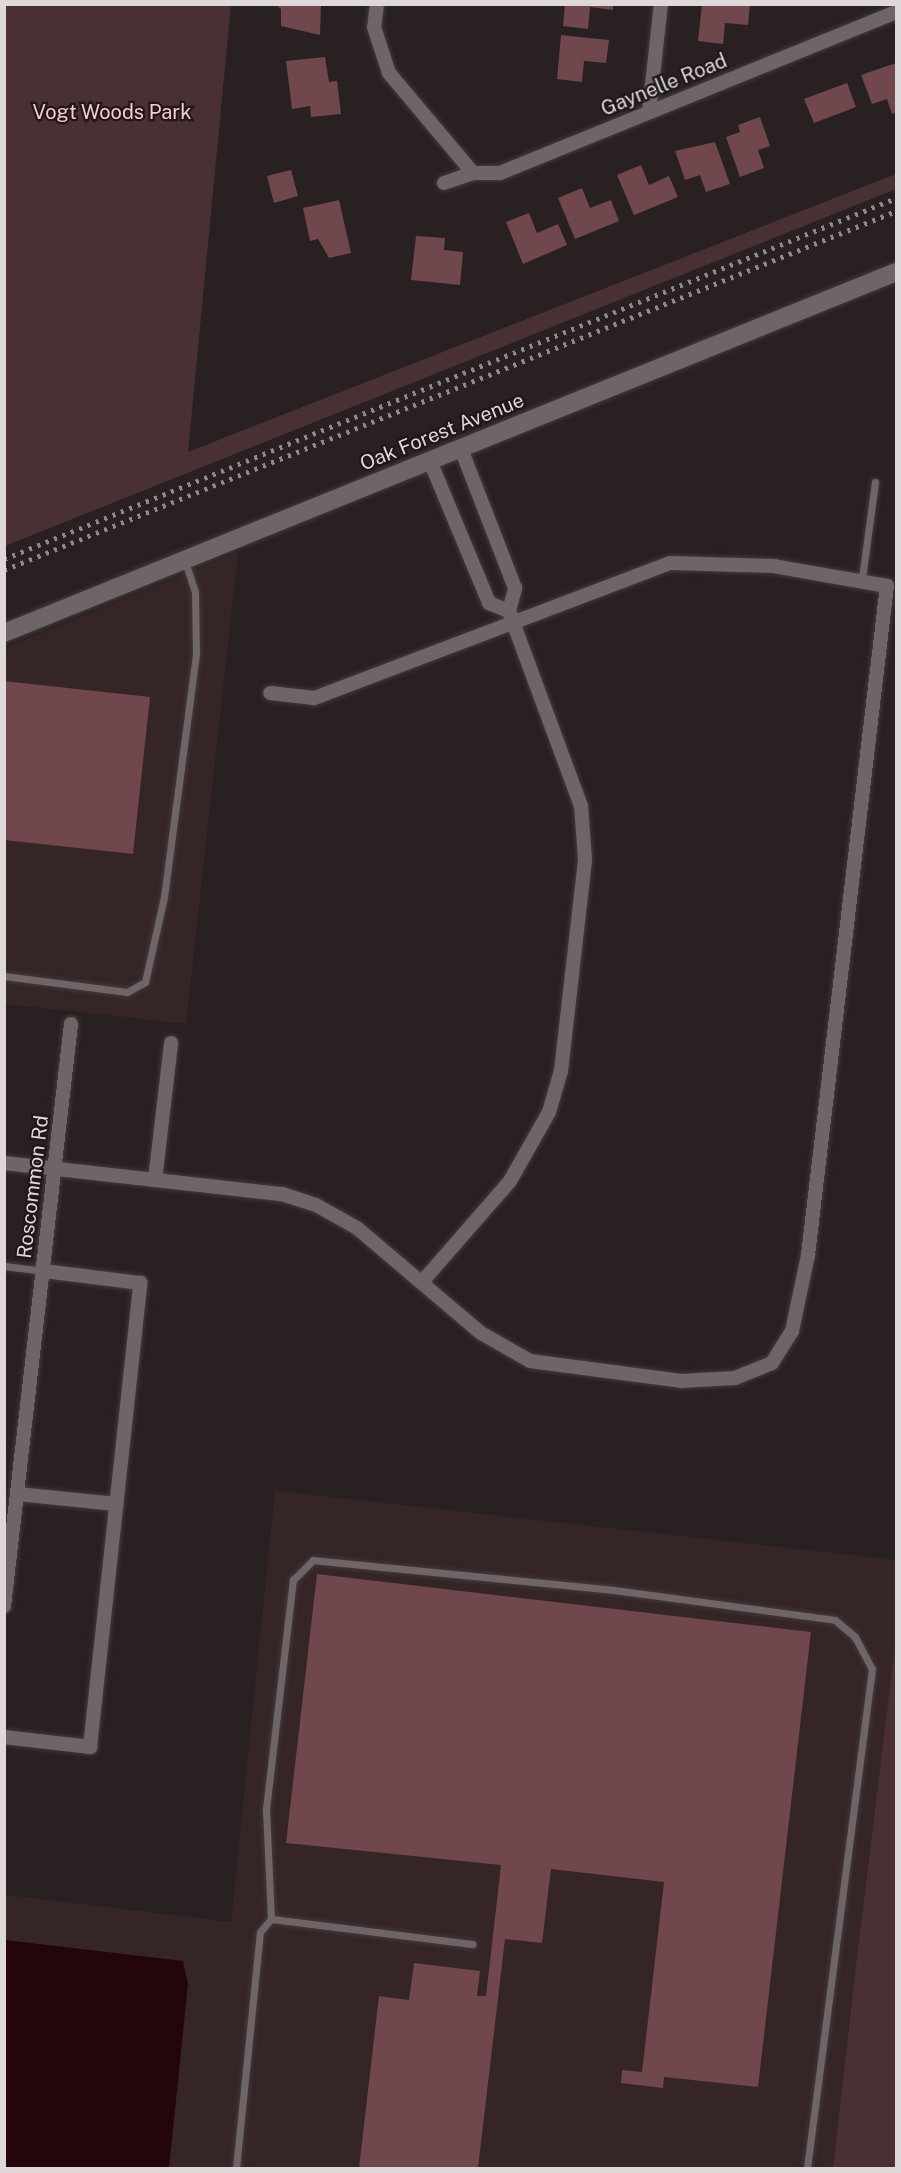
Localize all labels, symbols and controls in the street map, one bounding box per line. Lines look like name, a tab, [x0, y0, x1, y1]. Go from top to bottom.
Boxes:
street label: Gaynelle Road	[597, 49, 731, 121]
park label: Vogt Woods Park	[32, 100, 192, 124]
street label: Oak Forest Avenue	[357, 388, 527, 476]
street label: Roscommon Rd	[12, 1114, 54, 1260]

